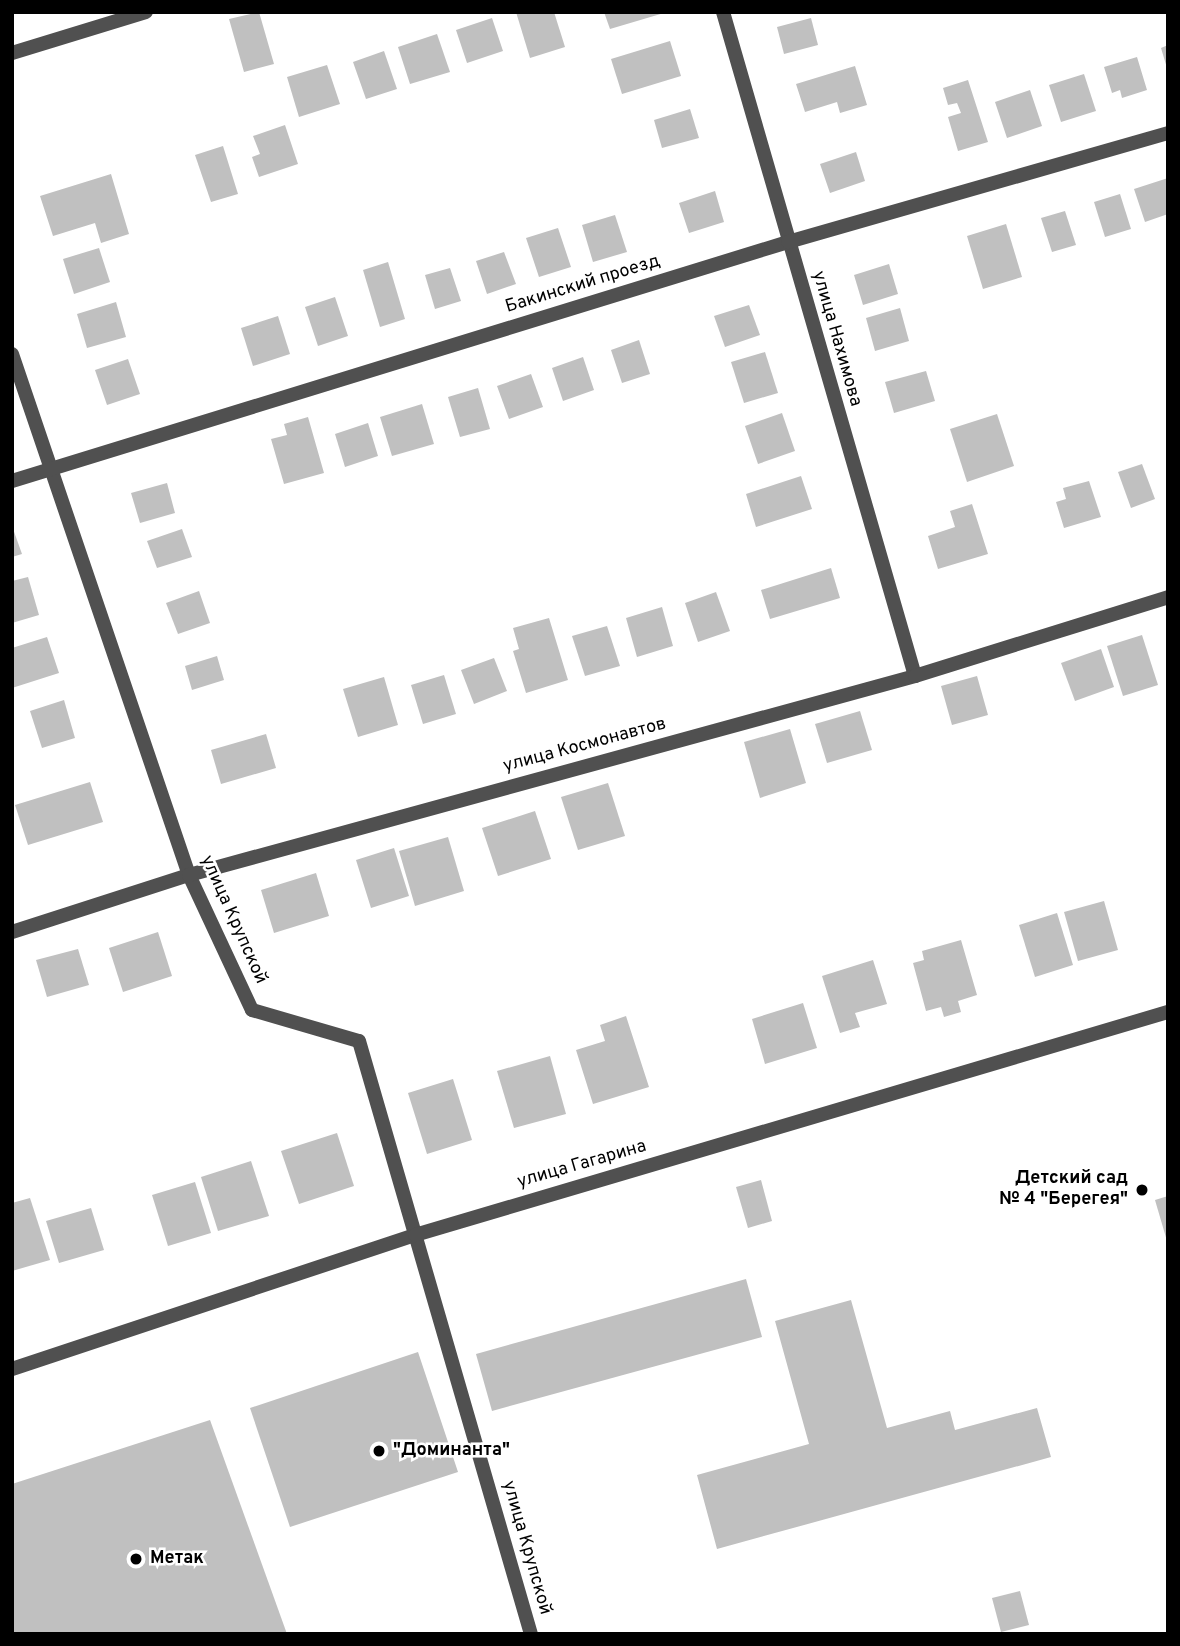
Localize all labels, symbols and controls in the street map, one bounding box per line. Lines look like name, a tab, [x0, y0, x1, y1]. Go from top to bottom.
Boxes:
street label: Бакинский проезд	[503, 251, 663, 319]
street label: улица Нахимова	[806, 269, 866, 409]
street label: улица Космонавтов	[501, 714, 669, 778]
street label: улица Крупской	[195, 852, 271, 988]
street label: улица Гагарина	[515, 1136, 649, 1194]
place label: Детский сад № 4 "Берегея"	[999, 1169, 1128, 1212]
marker: Детский сад № 4 "Берегея"	[1134, 1182, 1150, 1198]
place label: "Доминанта"	[393, 1440, 510, 1462]
marker: "Доминанта"	[371, 1443, 387, 1459]
street label: улица Крупской	[497, 1479, 555, 1617]
place label: Метак	[150, 1548, 204, 1570]
marker: Метак	[128, 1551, 144, 1567]

